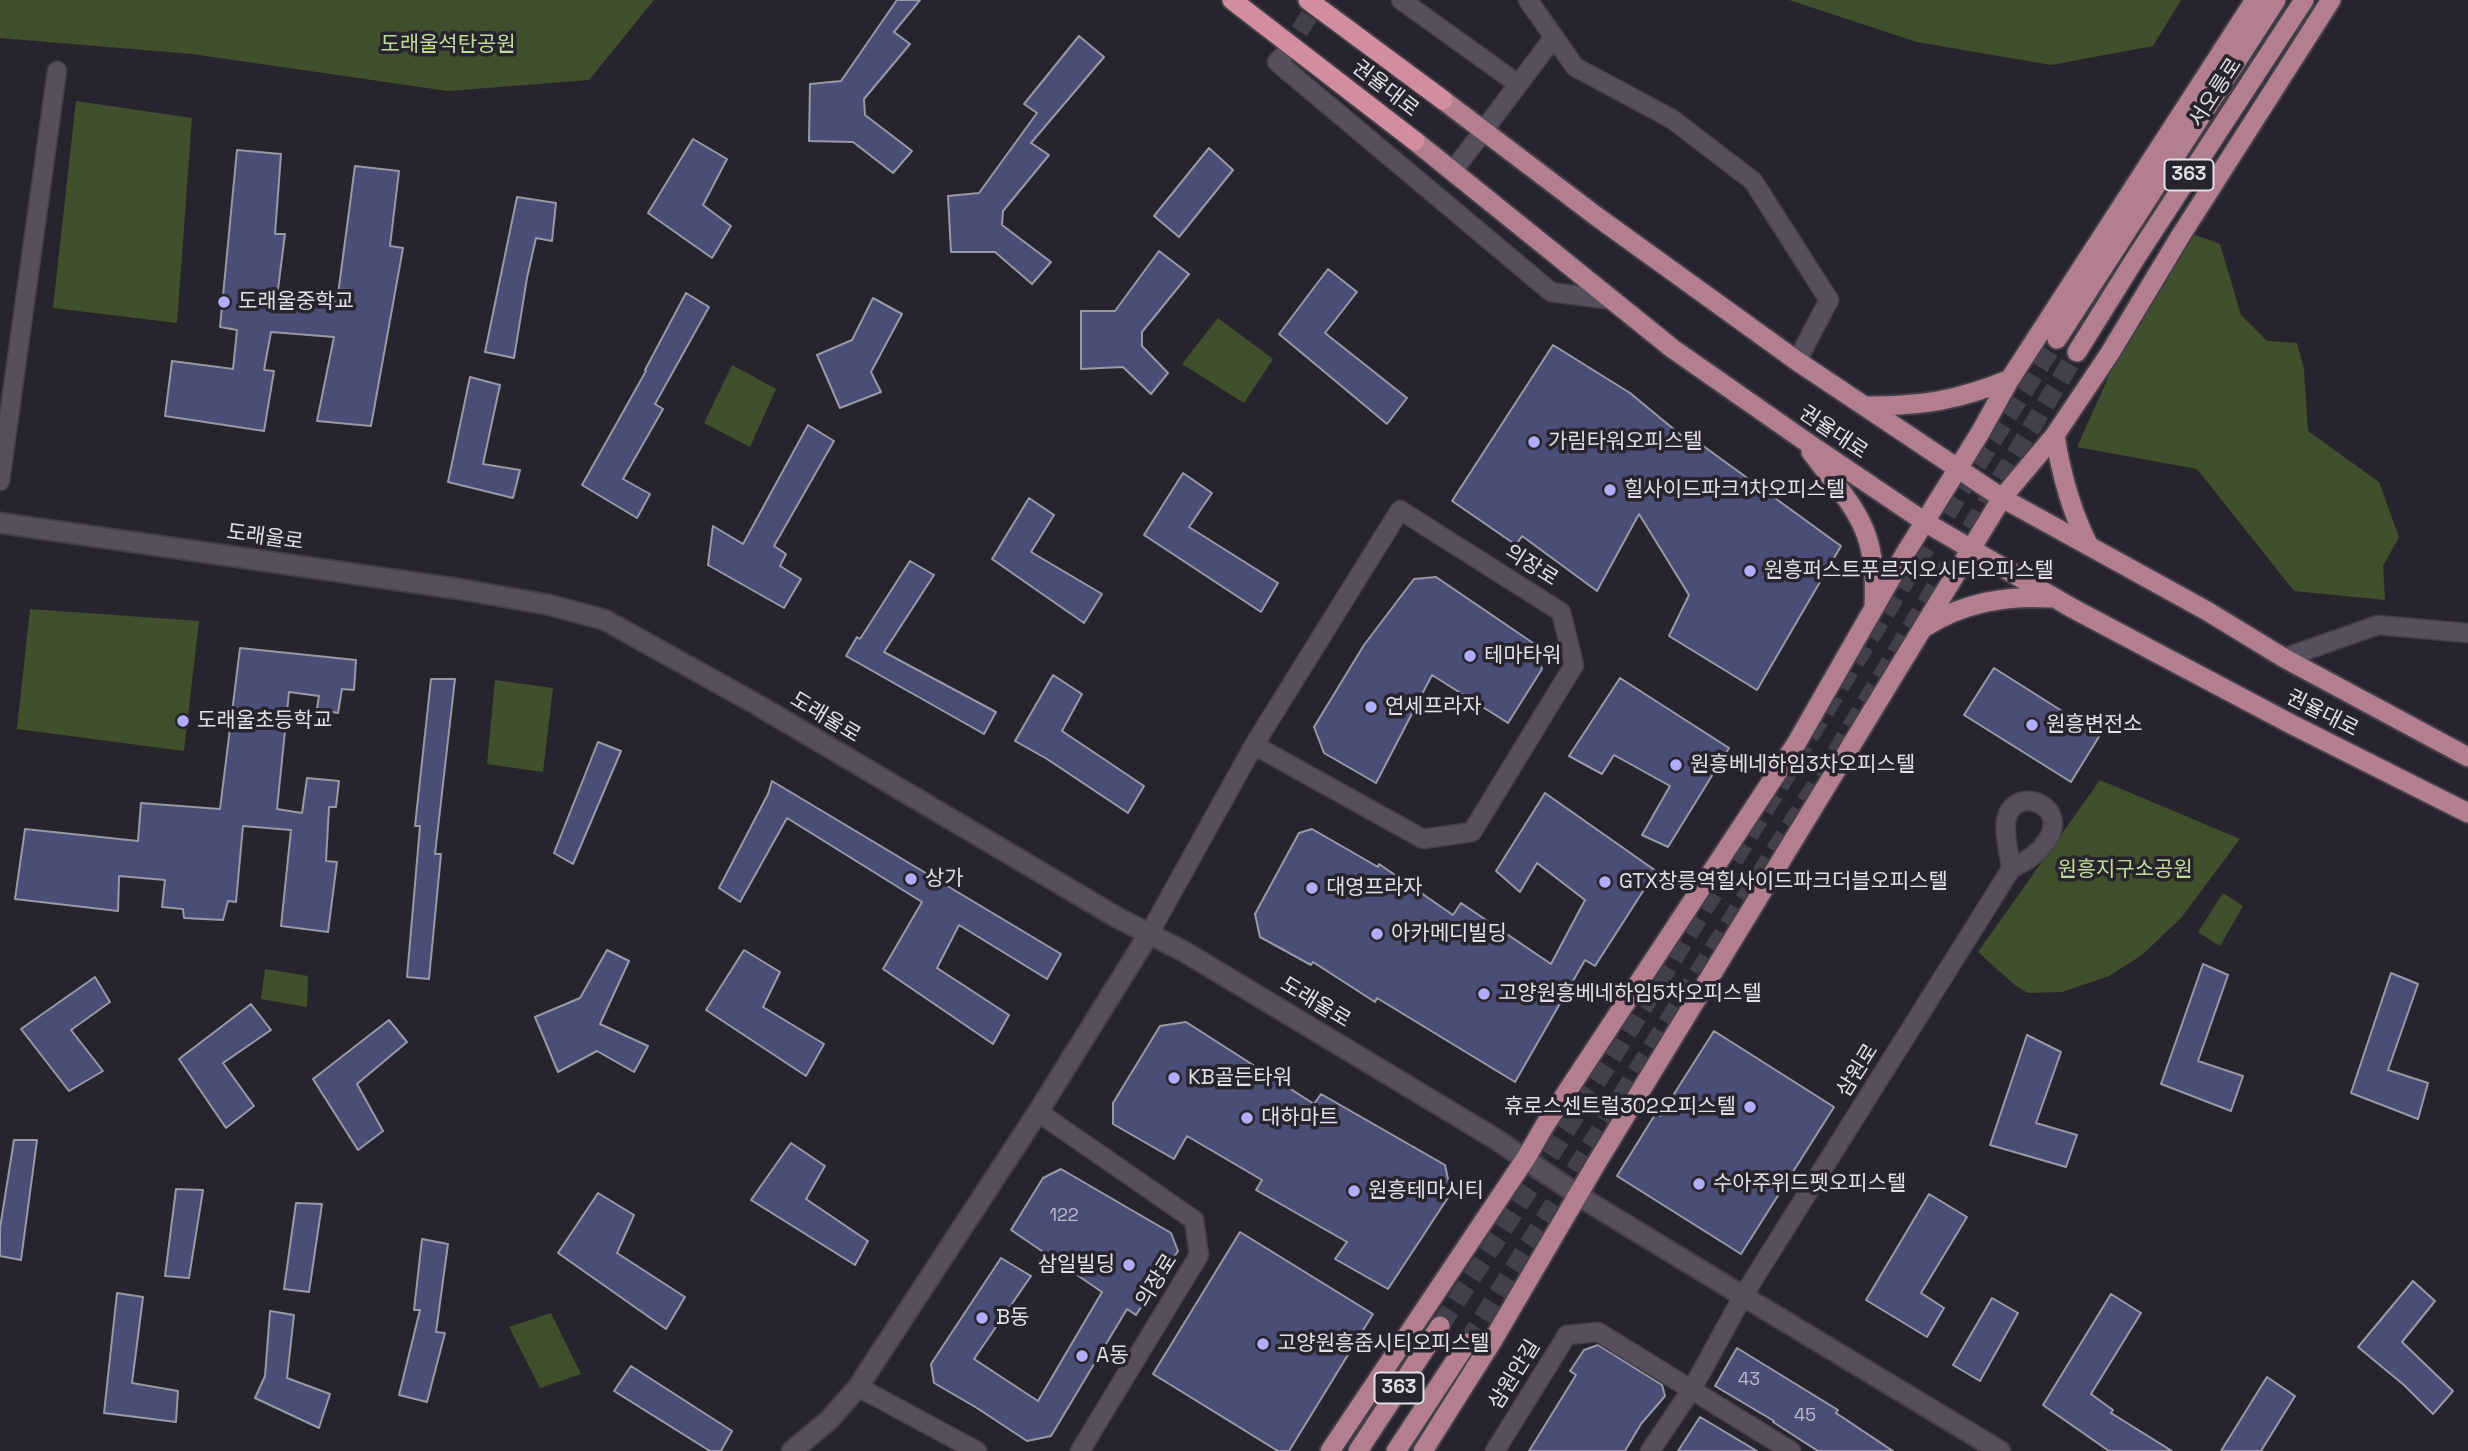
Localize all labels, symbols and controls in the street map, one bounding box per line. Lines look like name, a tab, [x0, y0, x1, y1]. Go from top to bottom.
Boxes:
park label: 도래울석탄공원	[380, 32, 516, 58]
street label: 서오릉로	[2184, 54, 2248, 132]
street label: 권율대로	[1347, 55, 1423, 123]
road number: 363	[2164, 160, 2214, 190]
place label: 도래울중학교	[238, 289, 354, 315]
marker: 도래울중학교	[216, 294, 232, 310]
street label: 권율대로	[1794, 401, 1872, 465]
place label: 가림타워오피스텔	[1548, 429, 1703, 455]
marker: 가림타워오피스텔	[1526, 434, 1542, 450]
place label: 힐사이드파크1차오피스텔	[1624, 477, 1845, 503]
marker: 힐사이드파크1차오피스텔	[1602, 482, 1618, 498]
street label: 도래울로	[225, 520, 305, 556]
street label: 의장로	[1500, 540, 1562, 592]
place label: 원흥퍼스트푸르지오시티오피스텔	[1764, 558, 2054, 584]
marker: 원흥퍼스트푸르지오시티오피스텔	[1742, 563, 1758, 579]
place label: 테마타워	[1484, 643, 1561, 669]
marker: 테마타워	[1462, 648, 1478, 664]
street label: 권율대로	[2282, 685, 2362, 743]
street label: 도래울로	[785, 687, 865, 749]
place label: 연세프라자	[1385, 694, 1482, 720]
marker: 연세프라자	[1363, 699, 1379, 715]
place label: 도래울초등학교	[197, 708, 332, 734]
place label: 원흥변전소	[2046, 712, 2143, 738]
marker: 도래울초등학교	[175, 713, 191, 729]
marker: 원흥변전소	[2024, 717, 2040, 733]
place label: 원흥베네하임3차오피스텔	[1690, 752, 1915, 778]
marker: 원흥베네하임3차오피스텔	[1668, 757, 1684, 773]
park label: 원흥지구소공원	[2057, 857, 2193, 883]
place label: 상가	[925, 866, 964, 892]
place label: GTX창릉역힐사이드파크더블오피스텔	[1619, 869, 1948, 895]
marker: 상가	[903, 871, 919, 887]
marker: GTX창릉역힐사이드파크더블오피스텔	[1597, 874, 1613, 890]
place label: 대영프라자	[1326, 875, 1423, 901]
marker: 대영프라자	[1304, 880, 1320, 896]
place label: 아카메디빌딩	[1391, 921, 1507, 947]
marker: 아카메디빌딩	[1369, 926, 1385, 942]
street label: 도래울로	[1275, 972, 1355, 1034]
place label: 고양원흥베네하임5차오피스텔	[1498, 981, 1762, 1007]
marker: 고양원흥베네하임5차오피스텔	[1476, 986, 1492, 1002]
street label: 삼원로	[1832, 1040, 1884, 1102]
place label: KB골든타워	[1188, 1065, 1292, 1091]
marker: KB골든타워	[1166, 1070, 1182, 1086]
place label: 휴로스센트럴302오피스텔	[1504, 1094, 1736, 1120]
marker: 휴로스센트럴302오피스텔	[1742, 1099, 1758, 1115]
place label: 대하마트	[1261, 1105, 1338, 1131]
marker: 대하마트	[1239, 1110, 1255, 1126]
place label: 수아주위드펫오피스텔	[1713, 1171, 1906, 1197]
marker: 수아주위드펫오피스텔	[1691, 1176, 1707, 1192]
place label: 원흥테마시티	[1368, 1178, 1484, 1204]
marker: 원흥테마시티	[1346, 1183, 1362, 1199]
house number: 122	[1049, 1205, 1079, 1227]
street label: 의장로	[1131, 1250, 1183, 1312]
place label: 삼일빌딩	[1038, 1252, 1115, 1278]
marker: 삼일빌딩	[1121, 1257, 1137, 1273]
place label: B동	[996, 1305, 1029, 1331]
marker: B동	[974, 1310, 990, 1326]
place label: 고양원흥줌시티오피스텔	[1277, 1331, 1490, 1357]
marker: 고양원흥줌시티오피스텔	[1255, 1336, 1271, 1352]
street label: 삼원안길	[1484, 1336, 1546, 1414]
place label: A동	[1096, 1343, 1129, 1369]
marker: A동	[1074, 1348, 1090, 1364]
house number: 43	[1738, 1369, 1760, 1391]
road number: 363	[1374, 1372, 1424, 1404]
house number: 45	[1794, 1405, 1816, 1427]

